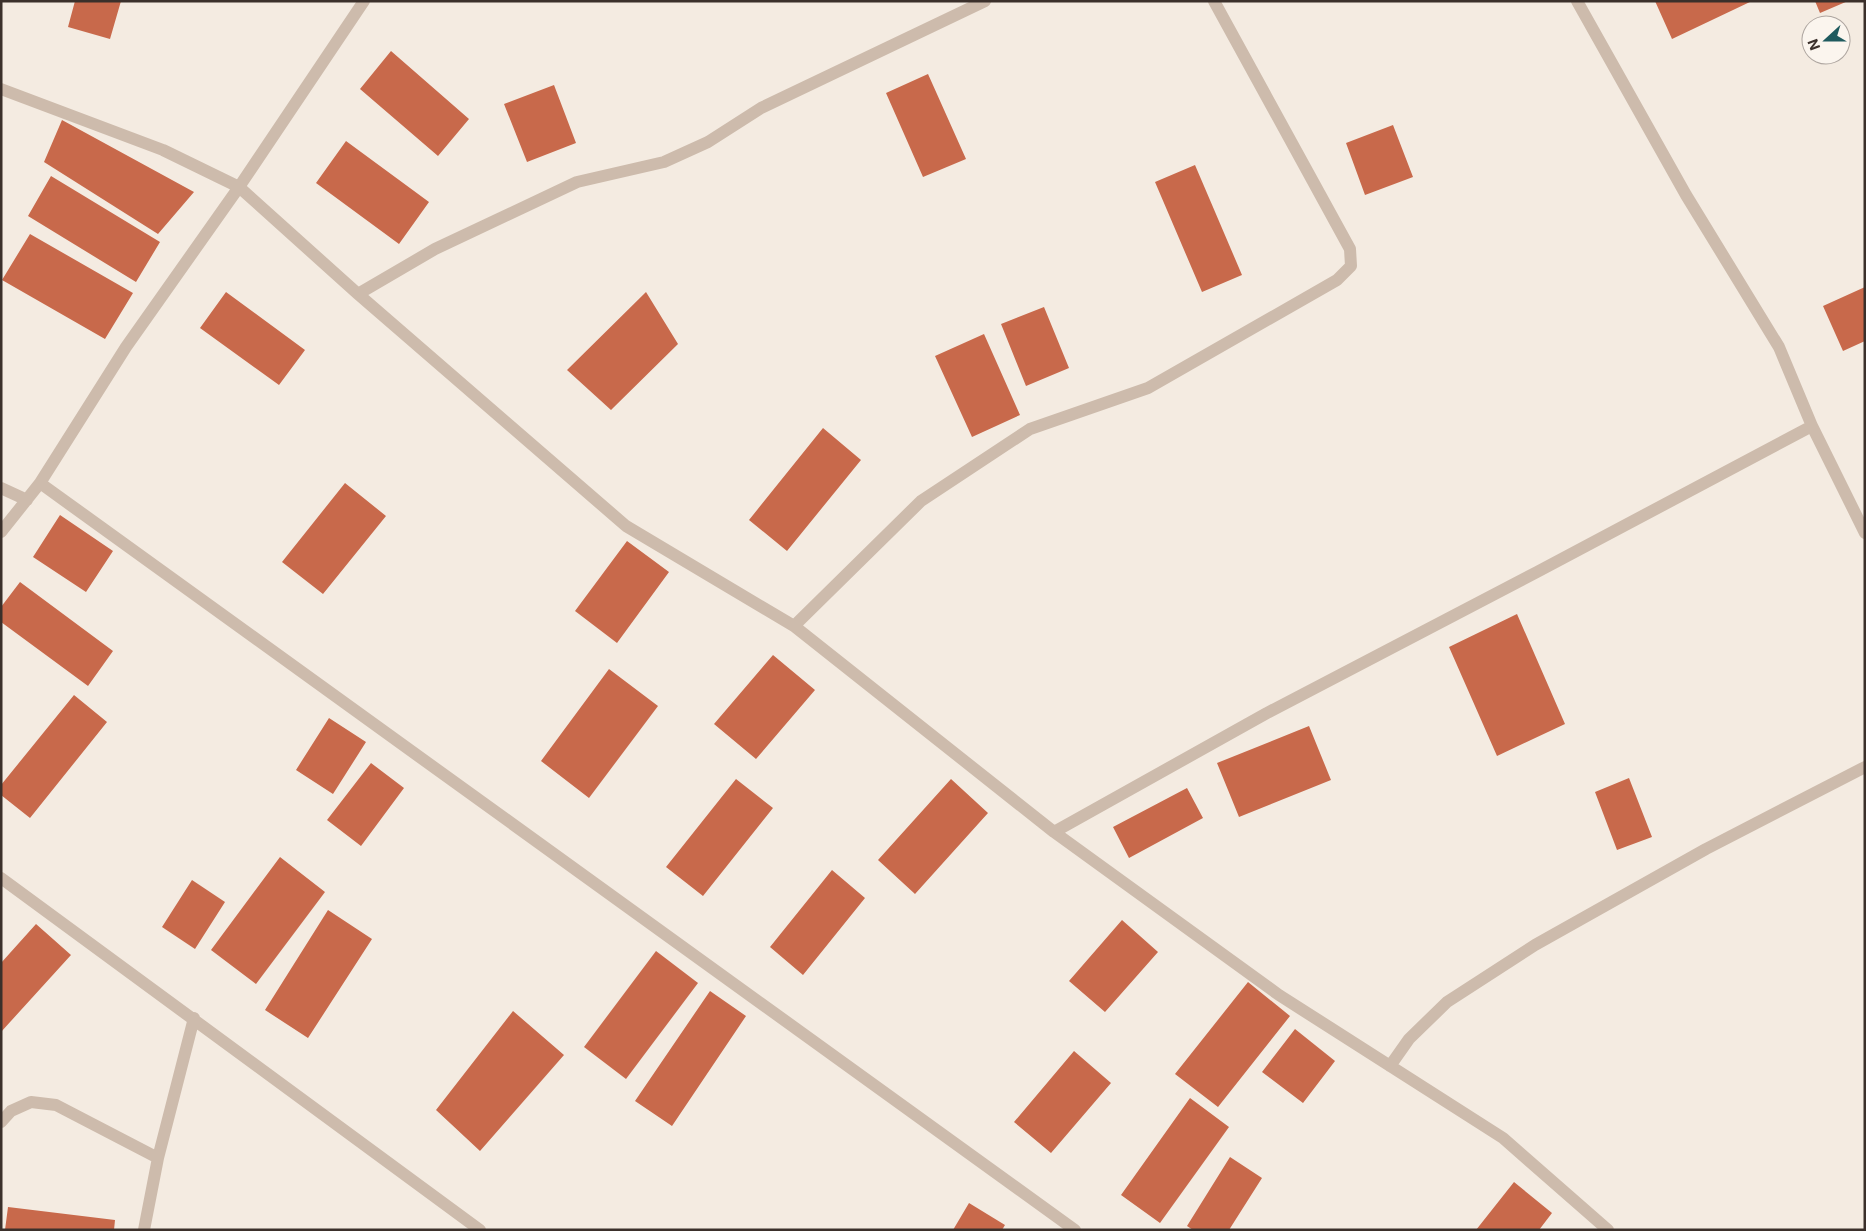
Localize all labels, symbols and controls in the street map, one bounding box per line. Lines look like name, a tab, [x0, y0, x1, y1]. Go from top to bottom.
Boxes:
north arrow	[1801, 15, 1851, 65]
text: N	[1804, 37, 1823, 53]

